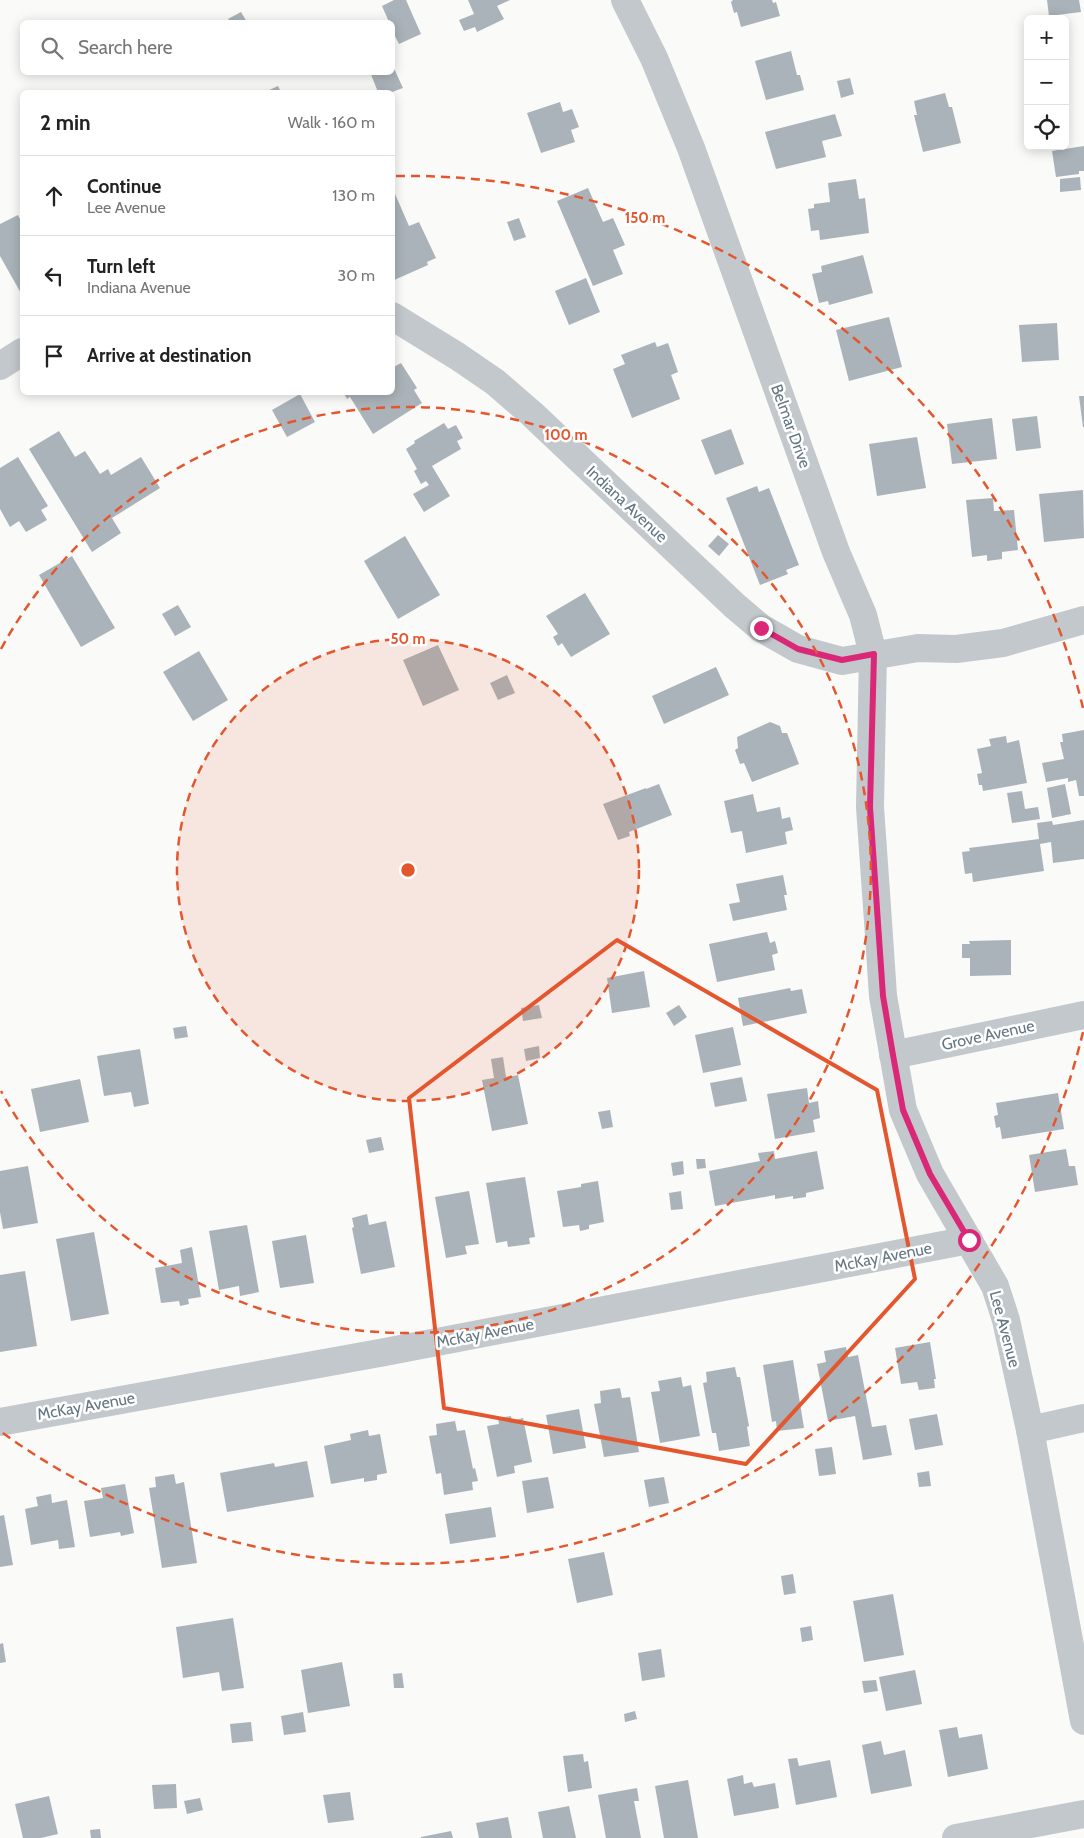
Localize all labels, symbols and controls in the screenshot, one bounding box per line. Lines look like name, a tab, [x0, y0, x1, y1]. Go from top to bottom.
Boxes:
map controls	[1024, 15, 1069, 150]
button: +	[1024, 15, 1069, 60]
search box	[20, 20, 395, 75]
icon: search	[38, 34, 66, 62]
text: Search here	[78, 36, 172, 59]
button: −	[1024, 60, 1069, 105]
button: locate	[1024, 105, 1069, 150]
text: 2 min	[40, 110, 91, 135]
text: Walk · 160 m	[288, 113, 375, 132]
text: Continue	[87, 175, 161, 198]
icon: ahead	[40, 182, 68, 210]
text: 130 m	[332, 186, 375, 205]
text: Lee Avenue	[87, 198, 166, 217]
text: 150 m	[625, 209, 665, 227]
text: Turn left	[87, 255, 155, 278]
icon: left	[40, 262, 68, 290]
text: 30 m	[338, 266, 375, 285]
text: Indiana Avenue	[87, 278, 191, 297]
icon: arrive	[40, 342, 68, 370]
text: Arrive at destination	[87, 344, 251, 367]
street label: Belmar Drive	[767, 382, 815, 470]
text: 100 m	[544, 426, 588, 444]
street label: Indiana Avenue	[583, 462, 671, 546]
route end	[750, 617, 773, 640]
text: 50 m	[390, 630, 426, 648]
centre of rings	[399, 861, 417, 879]
street label: Grove Avenue	[940, 1016, 1036, 1054]
route start	[958, 1229, 981, 1252]
street label: McKay Avenue	[833, 1238, 933, 1276]
street label: Lee Avenue	[986, 1289, 1024, 1369]
street label: McKay Avenue	[435, 1314, 535, 1352]
street label: McKay Avenue	[36, 1388, 136, 1424]

